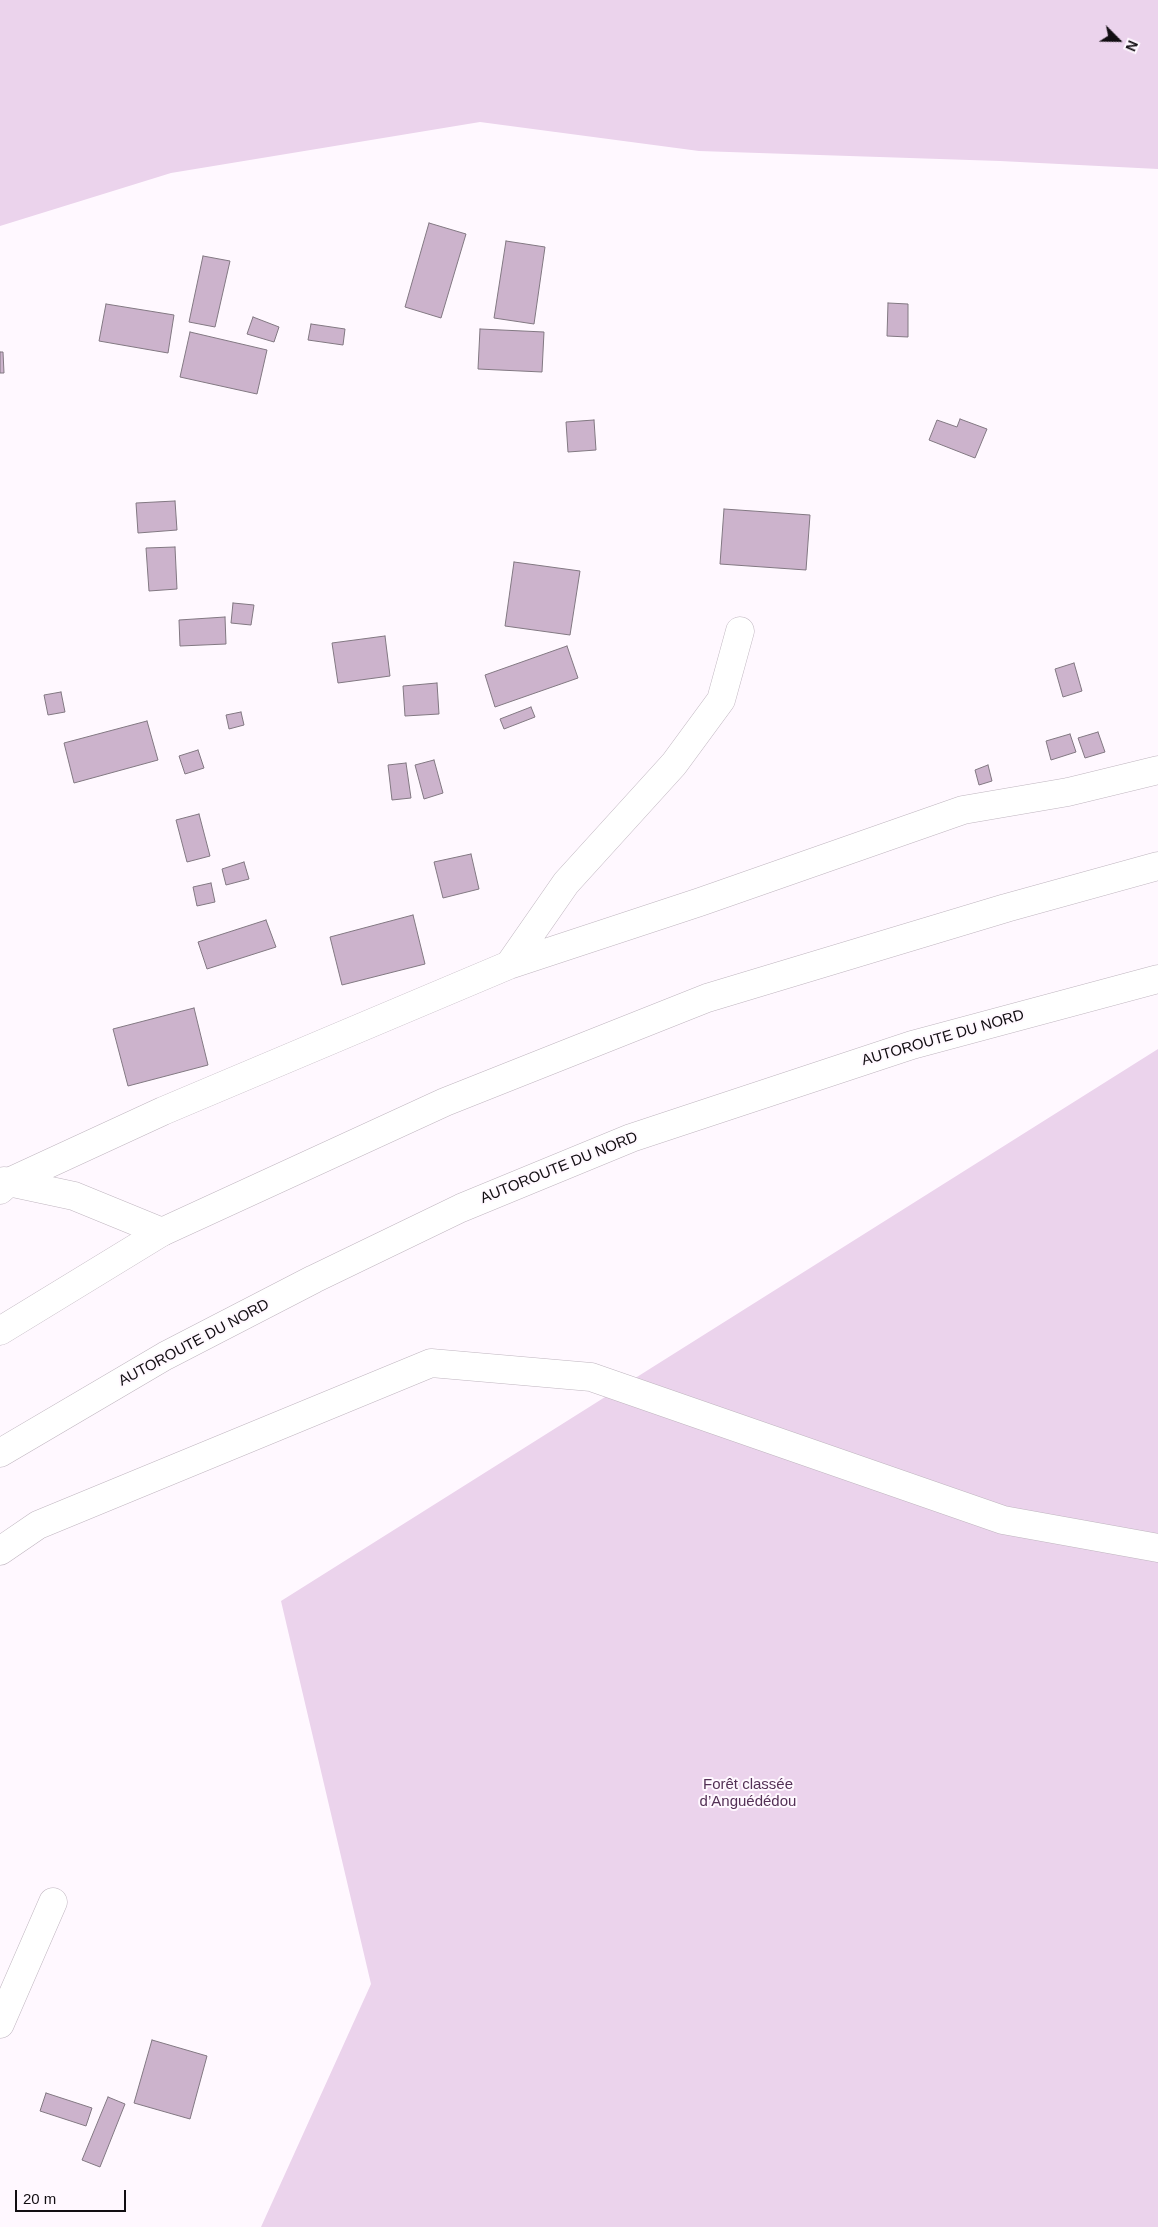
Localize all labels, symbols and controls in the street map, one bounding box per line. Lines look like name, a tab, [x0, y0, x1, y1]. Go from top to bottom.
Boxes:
north arrow	[1093, 15, 1143, 65]
text: N	[1122, 38, 1141, 54]
street label: AUTOROUTE DU NORD	[860, 1006, 1026, 1070]
street label: AUTOROUTE DU NORD	[478, 1128, 640, 1208]
street label: AUTOROUTE DU NORD	[116, 1296, 272, 1390]
park label: Forêt classée d’Anguédédou	[700, 1776, 796, 1811]
scale bar	[18, 2180, 129, 2212]
text: 20 m	[23, 2190, 56, 2207]

